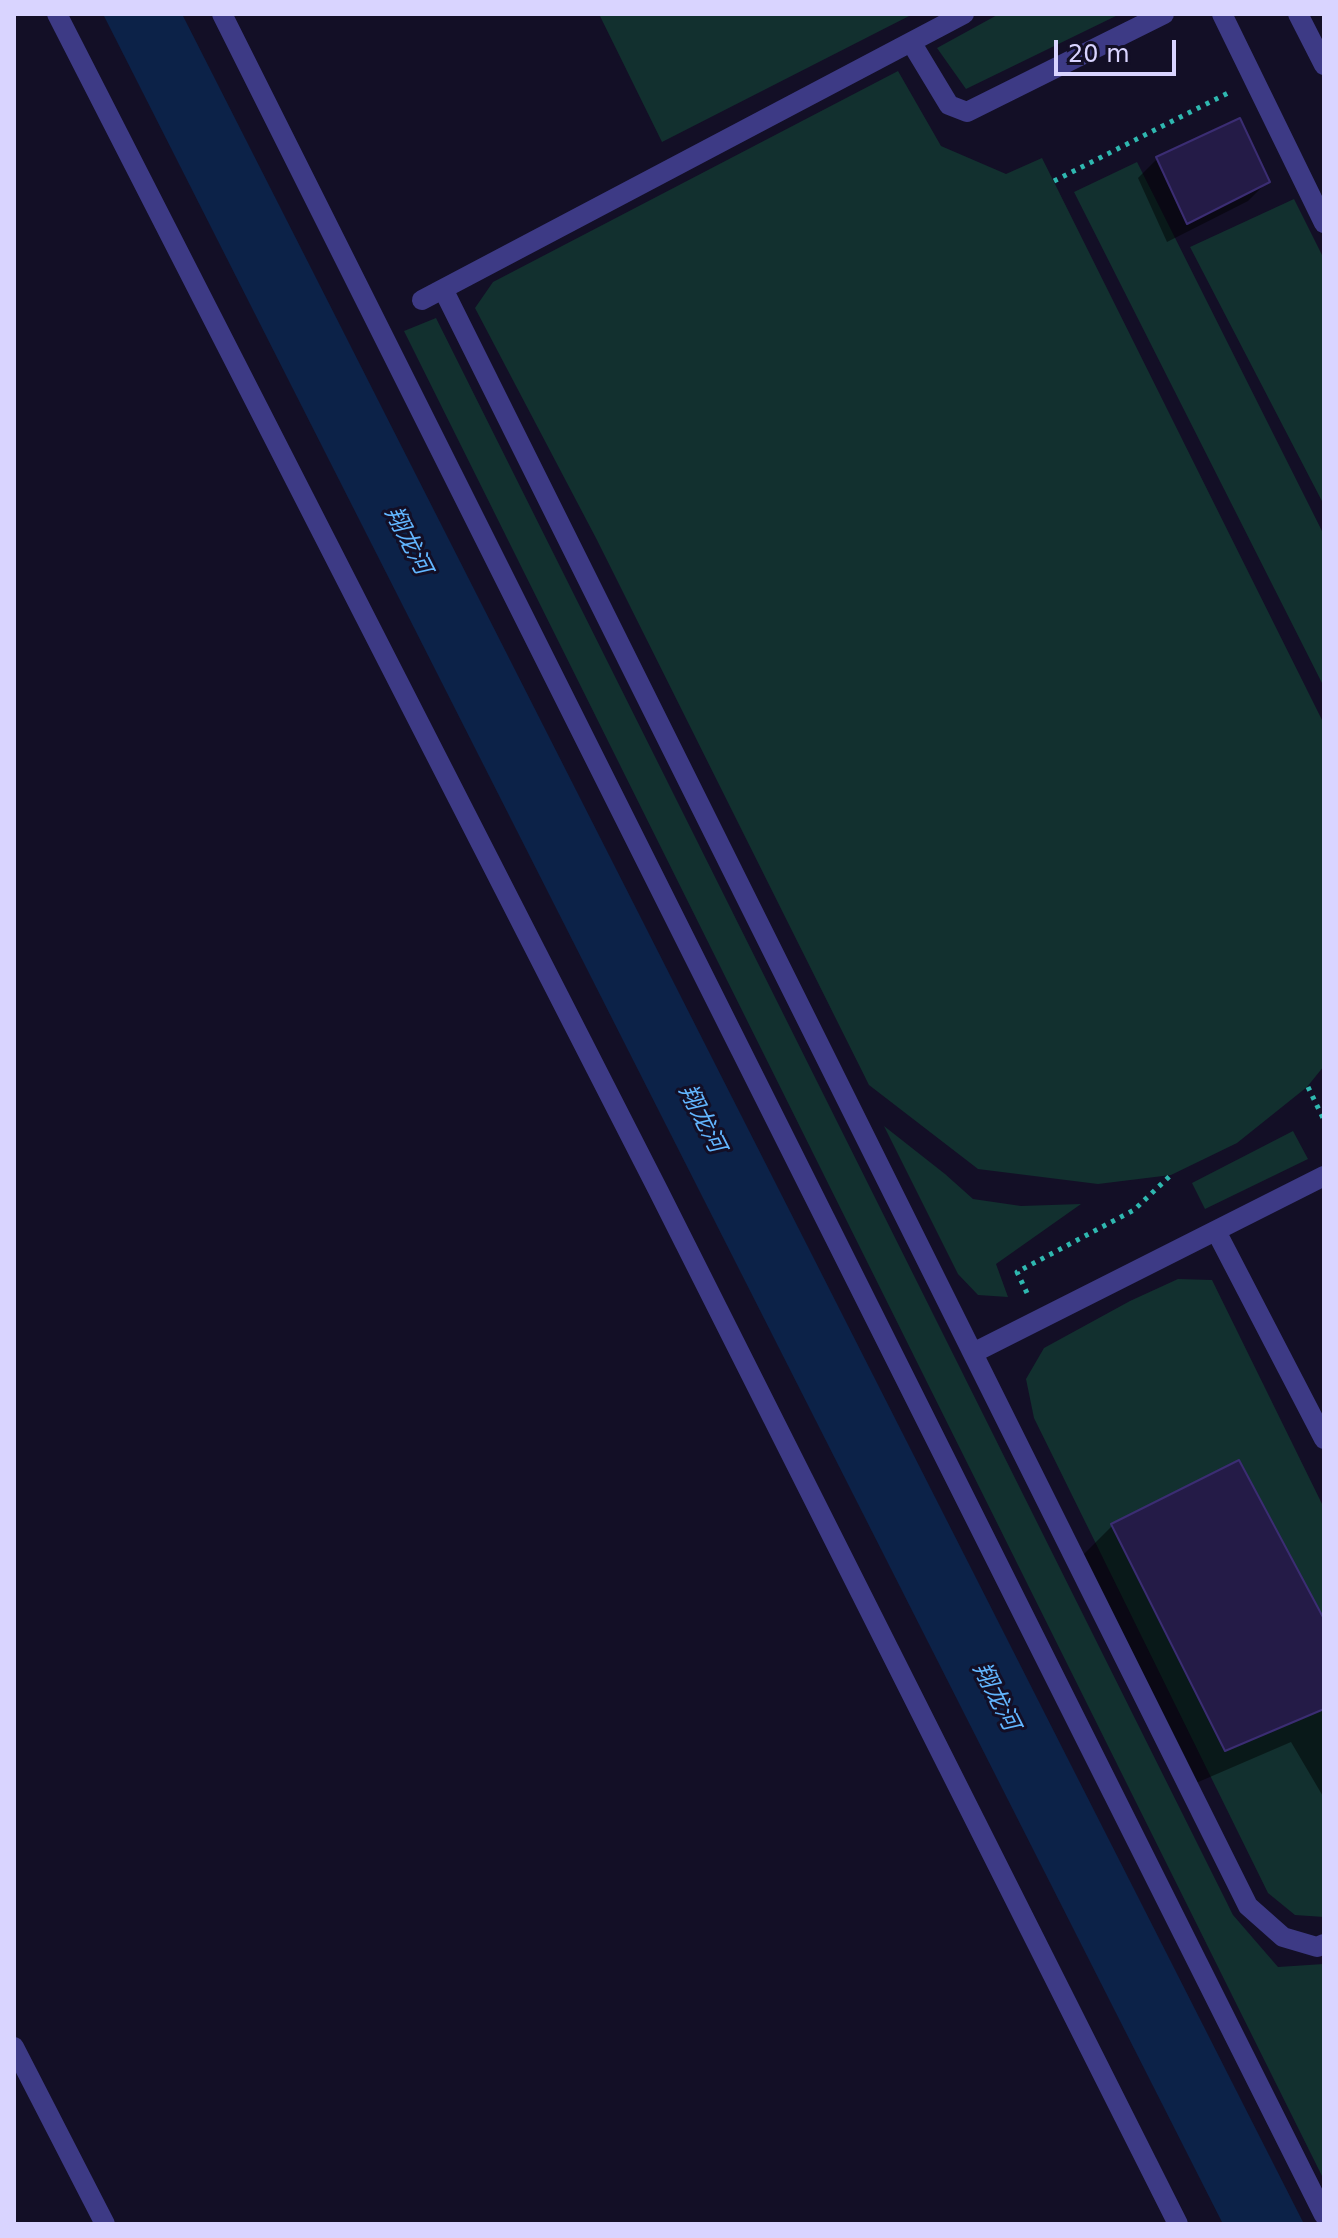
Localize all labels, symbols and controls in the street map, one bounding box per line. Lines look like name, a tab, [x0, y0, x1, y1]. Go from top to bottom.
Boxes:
scale bar	[1058, 24, 1180, 74]
text: 20 m	[1068, 40, 1130, 68]
water label: 翔龙河	[378, 502, 436, 580]
water label: 翔龙河	[672, 1080, 730, 1158]
water label: 翔龙河	[966, 1658, 1024, 1736]

